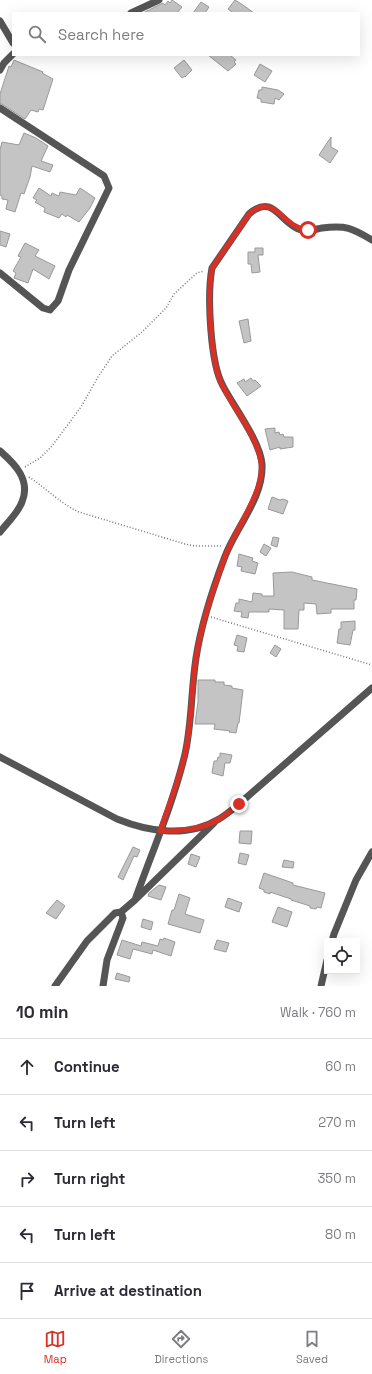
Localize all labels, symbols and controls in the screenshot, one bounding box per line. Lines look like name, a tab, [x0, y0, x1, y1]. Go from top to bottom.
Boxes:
search box	[12, 12, 360, 56]
icon: search	[26, 23, 48, 45]
text: Search here	[58, 25, 144, 44]
route start	[299, 221, 317, 239]
route end	[230, 795, 248, 813]
map controls	[324, 938, 360, 974]
button: locate	[324, 938, 360, 974]
text: 10 min	[16, 1001, 69, 1023]
text: Walk · 760 m	[280, 1004, 356, 1021]
icon: ahead	[16, 1056, 38, 1078]
text: Continue	[54, 1057, 120, 1076]
text: 60 m	[325, 1058, 356, 1075]
icon: left	[16, 1112, 38, 1134]
text: Turn left	[54, 1113, 116, 1132]
text: 270 m	[318, 1114, 356, 1131]
icon: right	[16, 1168, 38, 1190]
text: Turn right	[54, 1169, 125, 1188]
text: 350 m	[318, 1170, 356, 1187]
icon: left	[16, 1224, 38, 1246]
text: Turn left	[54, 1225, 116, 1244]
text: 80 m	[325, 1226, 356, 1243]
icon: arrive	[16, 1280, 38, 1302]
text: Arrive at destination	[54, 1281, 202, 1300]
tab: Map	[44, 1328, 67, 1366]
tab: Directions	[154, 1328, 208, 1366]
tab: Saved	[296, 1328, 328, 1366]

